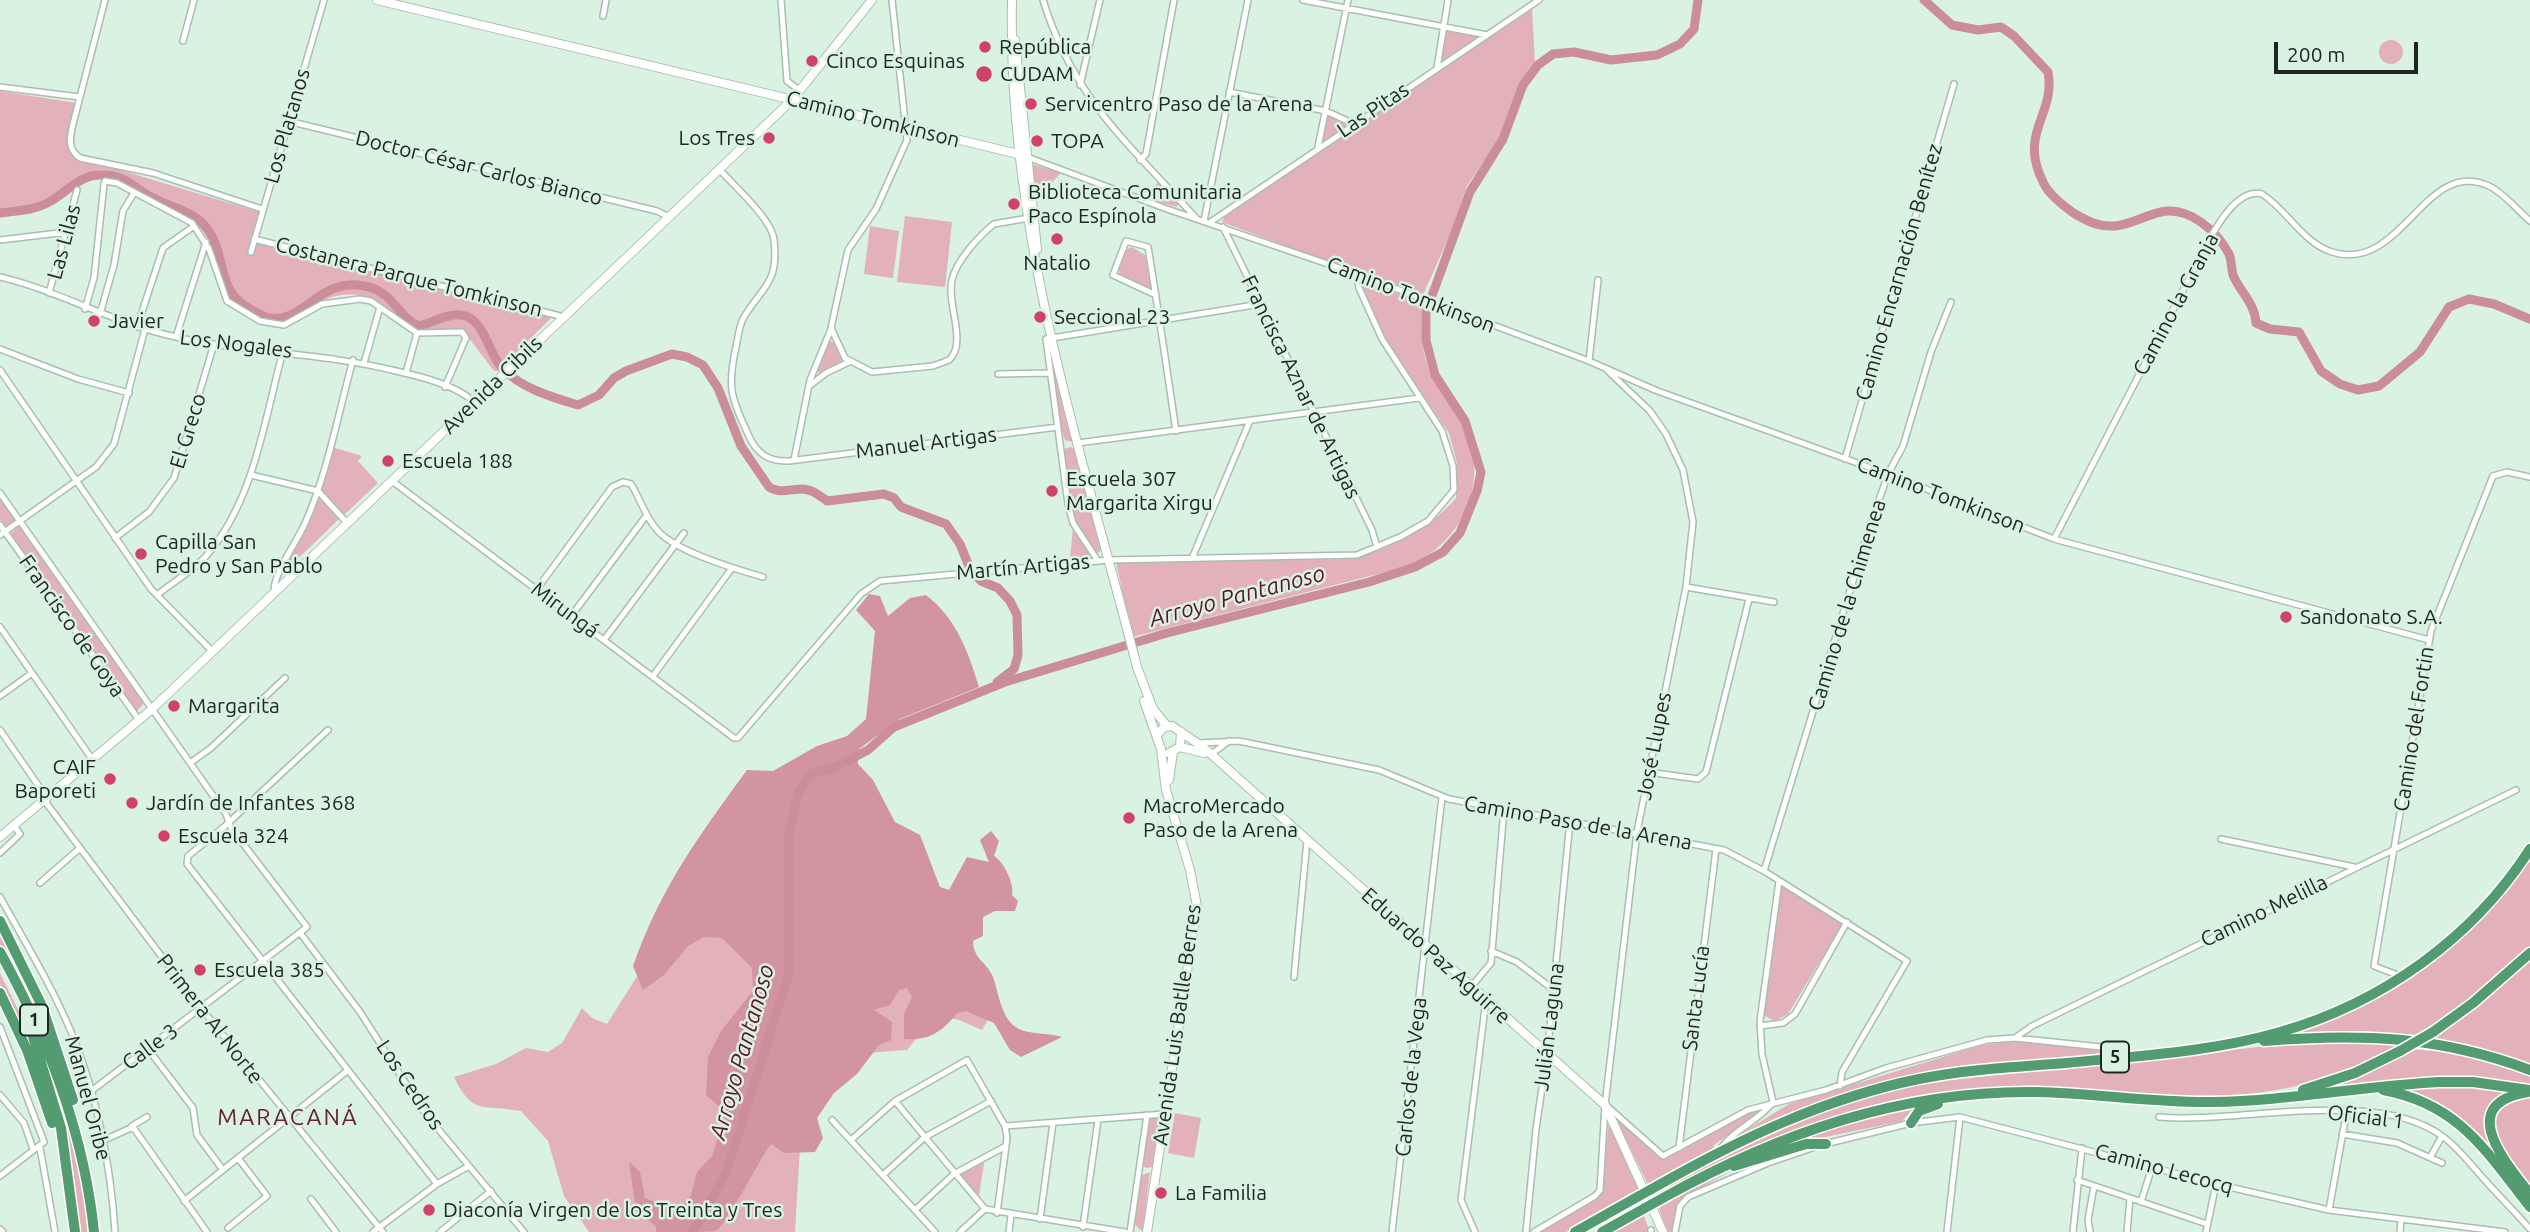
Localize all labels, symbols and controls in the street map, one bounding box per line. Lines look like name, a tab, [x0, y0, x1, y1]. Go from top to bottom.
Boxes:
scale bar	[2278, 28, 2422, 72]
place label: República	[999, 34, 1091, 60]
marker: República	[977, 39, 993, 55]
text: 200 m	[2287, 42, 2345, 66]
place label: Cinco Esquinas	[826, 48, 965, 74]
marker: Cinco Esquinas	[804, 53, 820, 69]
place label: CUDAM	[1000, 61, 1074, 87]
marker: CUDAM	[974, 64, 994, 84]
street label: Los Platanos	[259, 66, 315, 186]
street label: Las Pitas	[1332, 77, 1414, 143]
street label: Camino Tomkinson	[784, 85, 962, 153]
place label: Servicentro Paso de la Arena	[1045, 91, 1313, 117]
marker: Servicentro Paso de la Arena	[1023, 96, 1039, 112]
street label: Doctor César Carlos Bianco	[353, 125, 605, 211]
place label: Los Tres	[678, 125, 755, 151]
place label: TOPA	[1051, 128, 1104, 154]
marker: Los Tres	[761, 130, 777, 146]
marker: TOPA	[1029, 133, 1045, 149]
street label: Camino Encarnación Benítez	[1850, 140, 1948, 404]
place label: Biblioteca Comunitaria Paco Espínola	[1028, 179, 1242, 229]
marker: Biblioteca Comunitaria Paco Espínola	[1006, 196, 1022, 212]
street label: Las Lilas	[42, 202, 86, 282]
street label: Camino la Granja	[2128, 228, 2224, 380]
marker: Natalio	[1049, 231, 1065, 247]
street label: Costanera Parque Tomkinson	[273, 232, 545, 322]
place label: Natalio	[1023, 250, 1091, 276]
street label: Camino Tomkinson	[1323, 251, 1499, 339]
street label: Francisca Aznar de Artigas	[1236, 271, 1366, 503]
place label: Seccional 23	[1054, 304, 1170, 330]
place label: Javier	[108, 308, 164, 334]
marker: Seccional 23	[1032, 309, 1048, 325]
marker: Javier	[86, 313, 102, 329]
street label: Los Nogales	[178, 325, 294, 363]
street label: Avenida Cibils	[436, 331, 548, 439]
street label: El Greco	[165, 390, 211, 472]
street label: Manuel Artigas	[854, 422, 998, 464]
place label: Escuela 188	[402, 448, 513, 474]
street label: Camino Tomkinson	[1853, 451, 2029, 539]
marker: Escuela 188	[380, 453, 396, 469]
place label: Escuela 307 Margarita Xirgu	[1066, 466, 1213, 516]
marker: Escuela 307 Margarita Xirgu	[1044, 483, 1060, 499]
street label: Camino de la Chimenea	[1803, 496, 1891, 714]
place label: Capilla San Pedro y San Pablo	[155, 529, 323, 579]
marker: Capilla San Pedro y San Pablo	[133, 546, 149, 562]
street label: Martín Artigas	[955, 549, 1091, 585]
street label: Francisco de Goya	[14, 550, 130, 702]
water label: Arroyo Pantanoso	[1146, 559, 1328, 633]
street label: Mirungá	[526, 576, 604, 644]
place label: Sandonato S.A.	[2300, 604, 2443, 630]
marker: Sandonato S.A.	[2278, 609, 2294, 625]
street label: Camino del Fortin	[2389, 645, 2439, 813]
street label: José Llupes	[1631, 690, 1677, 802]
place label: Margarita	[188, 693, 280, 719]
marker: Margarita	[166, 698, 182, 714]
place label: CAIF Baporeti	[14, 754, 96, 804]
marker: CAIF Baporeti	[102, 771, 118, 787]
place label: Jardín de Infantes 368	[146, 790, 355, 816]
street label: Camino Paso de la Arena	[1462, 791, 1694, 855]
place label: MacroMercado Paso de la Arena	[1143, 793, 1298, 843]
marker: Jardín de Infantes 368	[124, 795, 140, 811]
marker: MacroMercado Paso de la Arena	[1121, 810, 1137, 826]
place label: Escuela 324	[178, 823, 289, 849]
marker: Escuela 324	[156, 828, 172, 844]
street label: Camino Melilla	[2196, 869, 2332, 953]
street label: Eduardo Paz Aguirre	[1356, 882, 1516, 1030]
street label: Avenida Luis Batlle Berres	[1148, 903, 1206, 1147]
street label: Santa Lucía	[1677, 944, 1715, 1052]
street label: Primera Al Norte	[151, 949, 269, 1089]
place label: Escuela 385	[214, 957, 325, 983]
water label: Arroyo Pantanoso	[704, 961, 780, 1143]
marker: Escuela 385	[192, 962, 208, 978]
street label: Julián Laguna	[1529, 962, 1569, 1092]
street label: Carlos de la Vega	[1390, 996, 1432, 1158]
road number: 1	[20, 1004, 48, 1036]
street label: Calle 3	[117, 1018, 183, 1076]
street label: Manuel Oribe	[59, 1033, 117, 1163]
street label: Los Cedros	[371, 1035, 449, 1135]
road number: 5	[2101, 1042, 2129, 1072]
street label: Oficial 1	[2326, 1100, 2406, 1134]
district label: MARACANÁ	[218, 1103, 358, 1131]
street label: Camino Lecocq	[2092, 1138, 2236, 1200]
place label: La Familia	[1175, 1180, 1267, 1206]
marker: La Familia	[1153, 1185, 1169, 1201]
place label: Diaconía Virgen de los Treinta y Tres	[443, 1197, 782, 1223]
marker: Diaconía Virgen de los Treinta y Tres	[421, 1202, 437, 1218]

